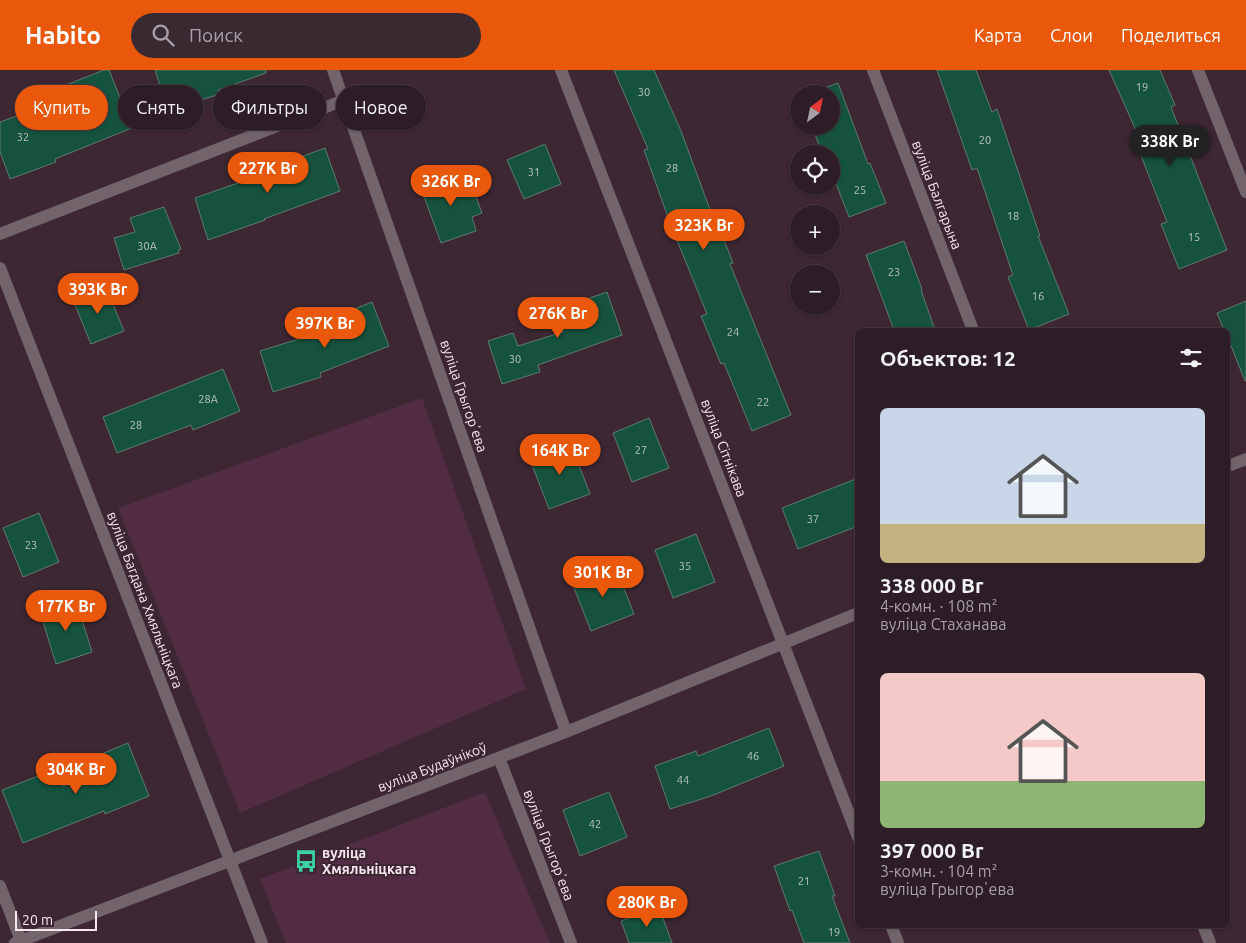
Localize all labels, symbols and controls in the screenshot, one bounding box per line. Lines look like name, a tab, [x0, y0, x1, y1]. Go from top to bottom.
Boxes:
search box	[131, 13, 481, 58]
icon: search	[149, 21, 177, 49]
text: Habito	[25, 22, 101, 49]
text: Поиск	[189, 24, 243, 46]
text: Карта	[974, 25, 1022, 45]
text: Слои	[1050, 25, 1093, 45]
text: Поделиться	[1121, 25, 1221, 45]
house number: 19	[1136, 81, 1148, 93]
chip: Купить	[15, 85, 108, 130]
chip: Снять	[118, 85, 203, 130]
chip: Фильтры	[213, 85, 326, 130]
chip: Новое	[336, 85, 426, 130]
north arrow	[790, 85, 840, 135]
map controls	[790, 85, 840, 315]
house number: 30	[638, 86, 650, 98]
pin: 338K Br	[1124, 124, 1216, 167]
house number: 32	[17, 131, 29, 143]
text: 338K Br	[1141, 132, 1199, 150]
house number: 20	[979, 134, 991, 146]
street label: вуліца Балгарына	[909, 138, 965, 252]
button: locate	[790, 145, 840, 195]
pin: 227K Br	[222, 152, 314, 194]
text: 227K Br	[239, 159, 297, 177]
house number: 28	[666, 162, 678, 174]
pin: 326K Br	[405, 164, 497, 207]
house number: 31	[528, 166, 540, 178]
text: 326K Br	[422, 172, 480, 190]
house number: 25	[854, 184, 866, 196]
button: +	[790, 205, 840, 255]
pin: 323K Br	[658, 208, 750, 251]
house number: 18	[1007, 210, 1019, 222]
text: 323K Br	[675, 216, 733, 234]
house number: 15	[1188, 231, 1200, 243]
house number: 30А	[137, 240, 158, 252]
button: −	[790, 265, 840, 315]
house number: 23	[888, 266, 900, 278]
pin: 393K Br	[52, 272, 144, 315]
text: 393K Br	[69, 280, 127, 298]
house number: 16	[1032, 290, 1044, 302]
pin: 276K Br	[512, 296, 604, 339]
text: 276K Br	[529, 304, 587, 322]
pin: 397K Br	[279, 306, 371, 349]
text: 397K Br	[296, 314, 354, 332]
house number: 24	[727, 326, 739, 338]
street label: вуліца Грыгорʼева	[437, 338, 491, 454]
icon: filters	[1177, 344, 1205, 372]
text: Объектов: 12	[880, 346, 1016, 370]
house number: 30	[509, 353, 521, 365]
house number: 28А	[198, 393, 219, 405]
house number: 22	[757, 396, 769, 408]
street label: вуліца Сітнікава	[698, 397, 750, 499]
house number: 28	[130, 419, 142, 431]
pin: 164K Br	[514, 434, 606, 476]
text: 164K Br	[531, 441, 589, 459]
icon: home	[998, 441, 1088, 531]
house number: 27	[635, 444, 647, 456]
street label: вуліца Багдана Хмяльніцкага	[104, 509, 186, 691]
house number: 37	[807, 513, 819, 525]
house number: 23	[25, 539, 37, 551]
pin: 301K Br	[557, 556, 649, 598]
house number: 35	[679, 560, 691, 572]
text: 301K Br	[574, 563, 632, 581]
text: 338 000 Br	[880, 573, 984, 597]
pin: 177K Br	[20, 590, 112, 632]
text: 177K Br	[37, 597, 95, 615]
text: 4-комн. · 108 m²	[880, 597, 997, 615]
text: вуліца Стаханава	[880, 615, 1006, 633]
icon: home	[998, 706, 1088, 796]
street label: вуліца Будаўнікоў	[375, 739, 489, 795]
house number: 46	[747, 750, 759, 762]
pin: 304K Br	[30, 752, 122, 795]
text: 304K Br	[47, 760, 105, 778]
house number: 44	[677, 774, 689, 786]
street label: вуліца Грыгорʼева	[520, 787, 578, 903]
house number: 42	[589, 818, 601, 830]
text: 397 000 Br	[880, 838, 984, 862]
place label: вуліца Хмяльніцкага	[322, 845, 416, 877]
bus stop icon: вуліца Хмяльніцкага	[293, 848, 319, 874]
text: 3-комн. · 104 m²	[880, 862, 997, 880]
house number: 21	[798, 875, 810, 887]
text: вуліца Грыгорʼева	[880, 880, 1014, 898]
pin: 280K Br	[601, 886, 693, 928]
text: 280K Br	[618, 893, 676, 911]
scale bar	[15, 908, 98, 931]
text: 20 m	[22, 912, 53, 928]
house number: 19	[828, 926, 840, 938]

